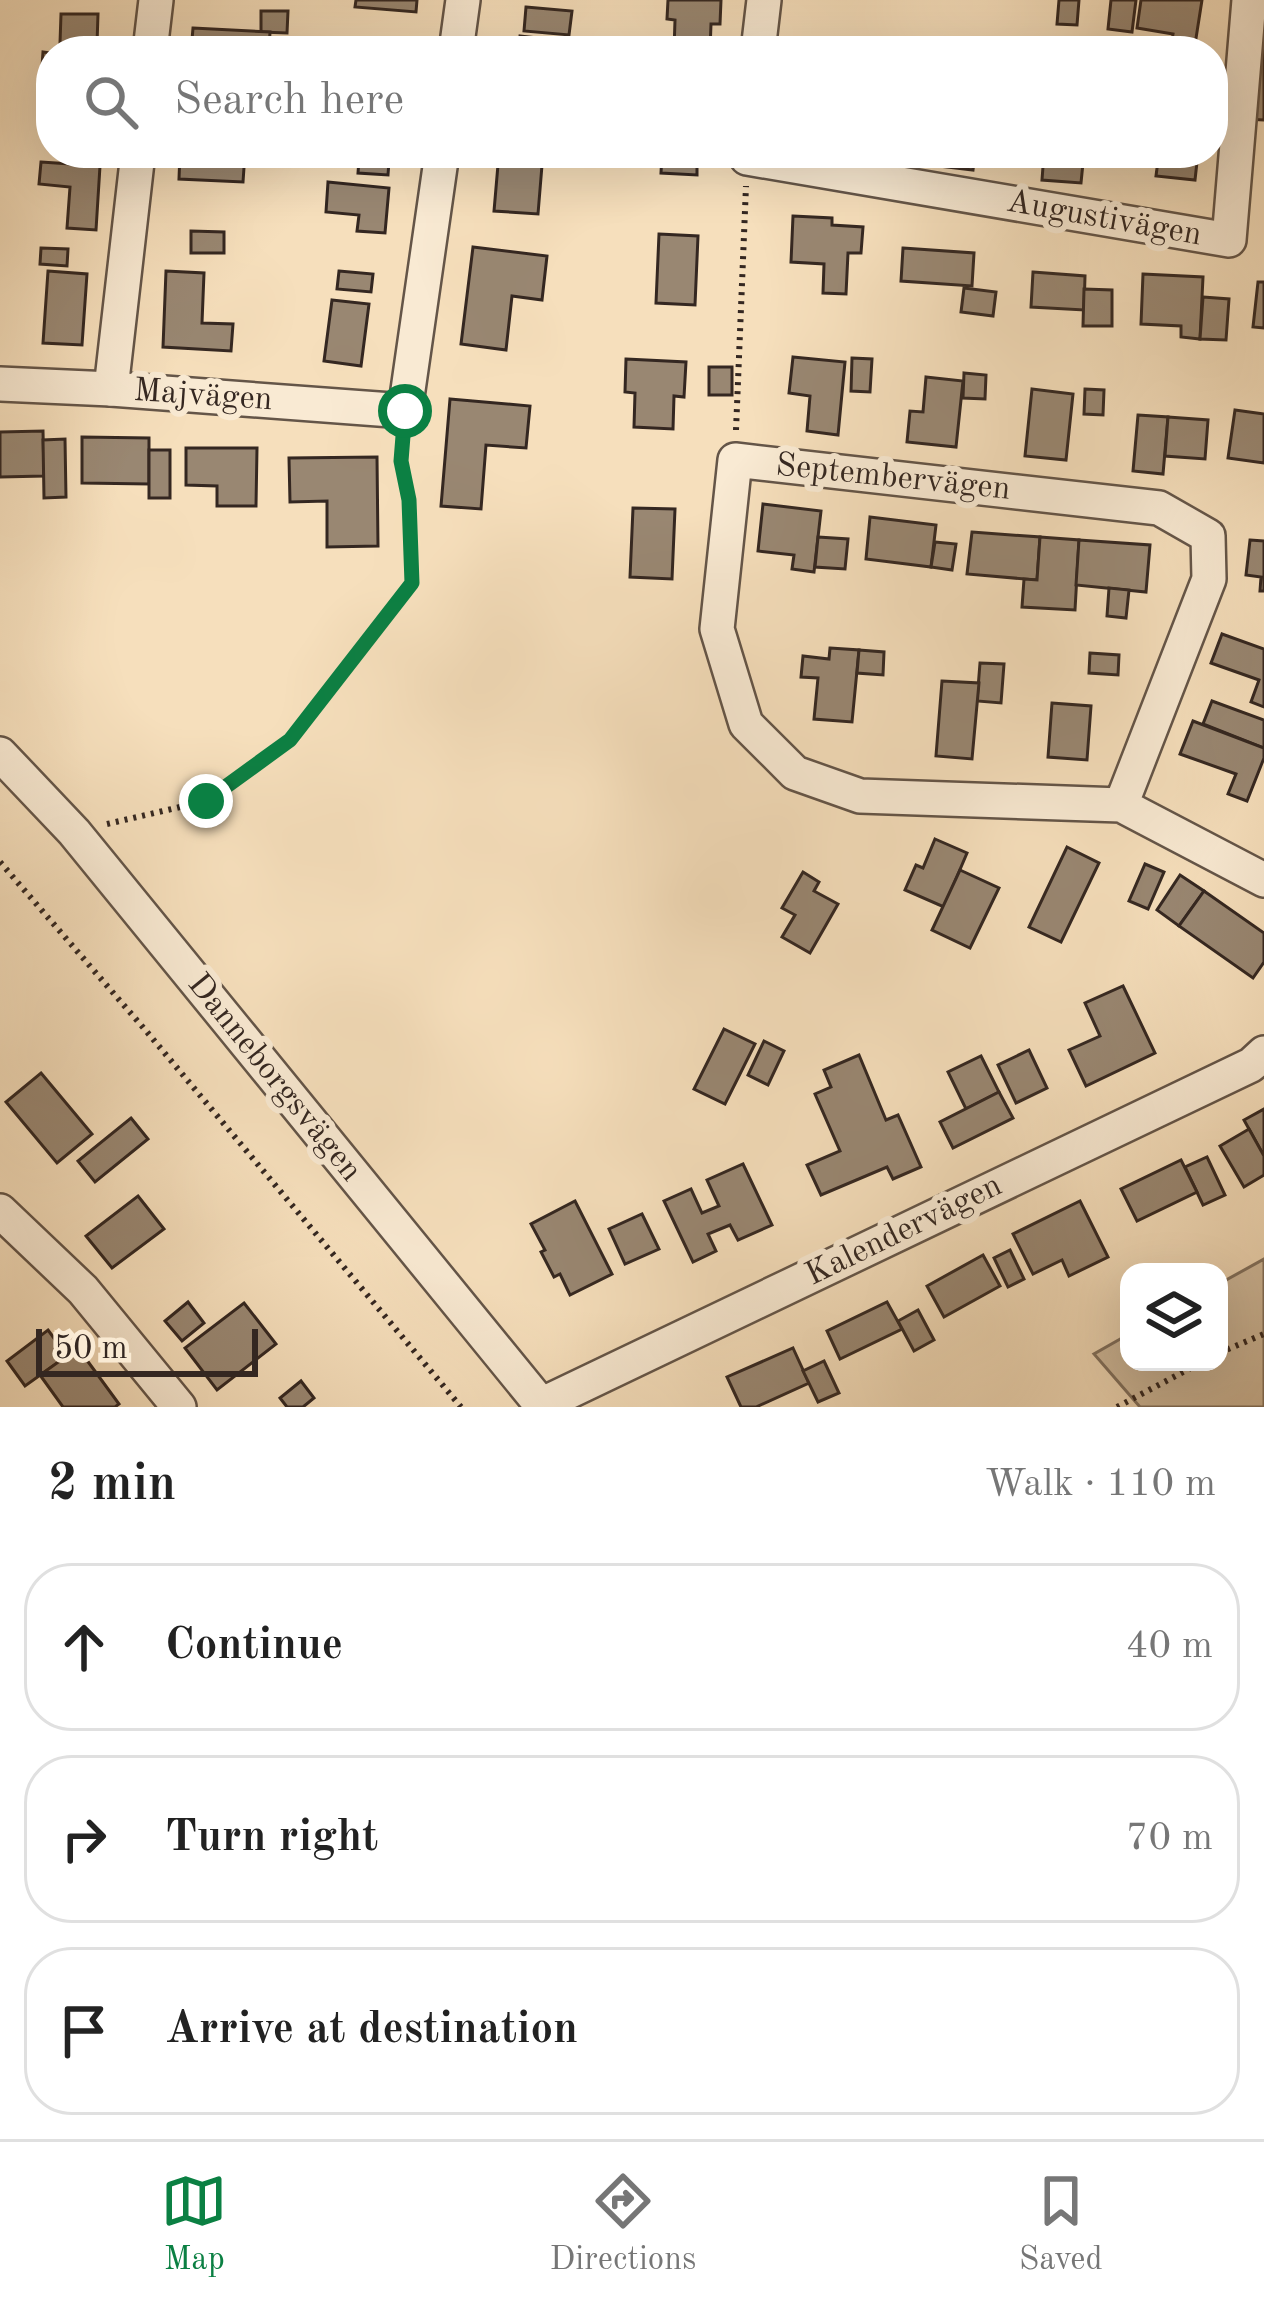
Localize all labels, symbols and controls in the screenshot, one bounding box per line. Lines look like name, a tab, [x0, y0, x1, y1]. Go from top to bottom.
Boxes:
search box	[36, 36, 1228, 168]
icon: search	[78, 69, 144, 135]
text: Search here	[174, 79, 404, 124]
street label: Augustivägen	[1004, 186, 1204, 252]
street label: Majvägen	[132, 375, 274, 417]
route start	[378, 384, 432, 438]
street label: Septembervägen	[774, 449, 1012, 507]
route end	[179, 774, 233, 828]
street label: Danneborgsvägen	[180, 968, 368, 1188]
street label: Kalendervägen	[801, 1169, 1007, 1293]
map controls	[1120, 1263, 1228, 1371]
button: layers	[1120, 1263, 1228, 1371]
scale bar	[36, 1323, 258, 1376]
text: 50 m	[54, 1333, 128, 1366]
text: 2 min	[48, 1460, 176, 1511]
text: Walk · 110 m	[985, 1465, 1216, 1504]
icon: ahead	[51, 1614, 117, 1680]
text: Continue	[165, 1624, 343, 1669]
text: 40 m	[1126, 1627, 1213, 1666]
icon: right	[51, 1806, 117, 1872]
text: Turn right	[165, 1816, 378, 1861]
text: 70 m	[1126, 1819, 1213, 1858]
icon: arrive	[51, 1998, 117, 2064]
text: Arrive at destination	[165, 2008, 578, 2053]
tab: Map	[161, 2168, 227, 2281]
tab: Directions	[550, 2168, 696, 2281]
tab: Saved	[1019, 2168, 1103, 2281]

